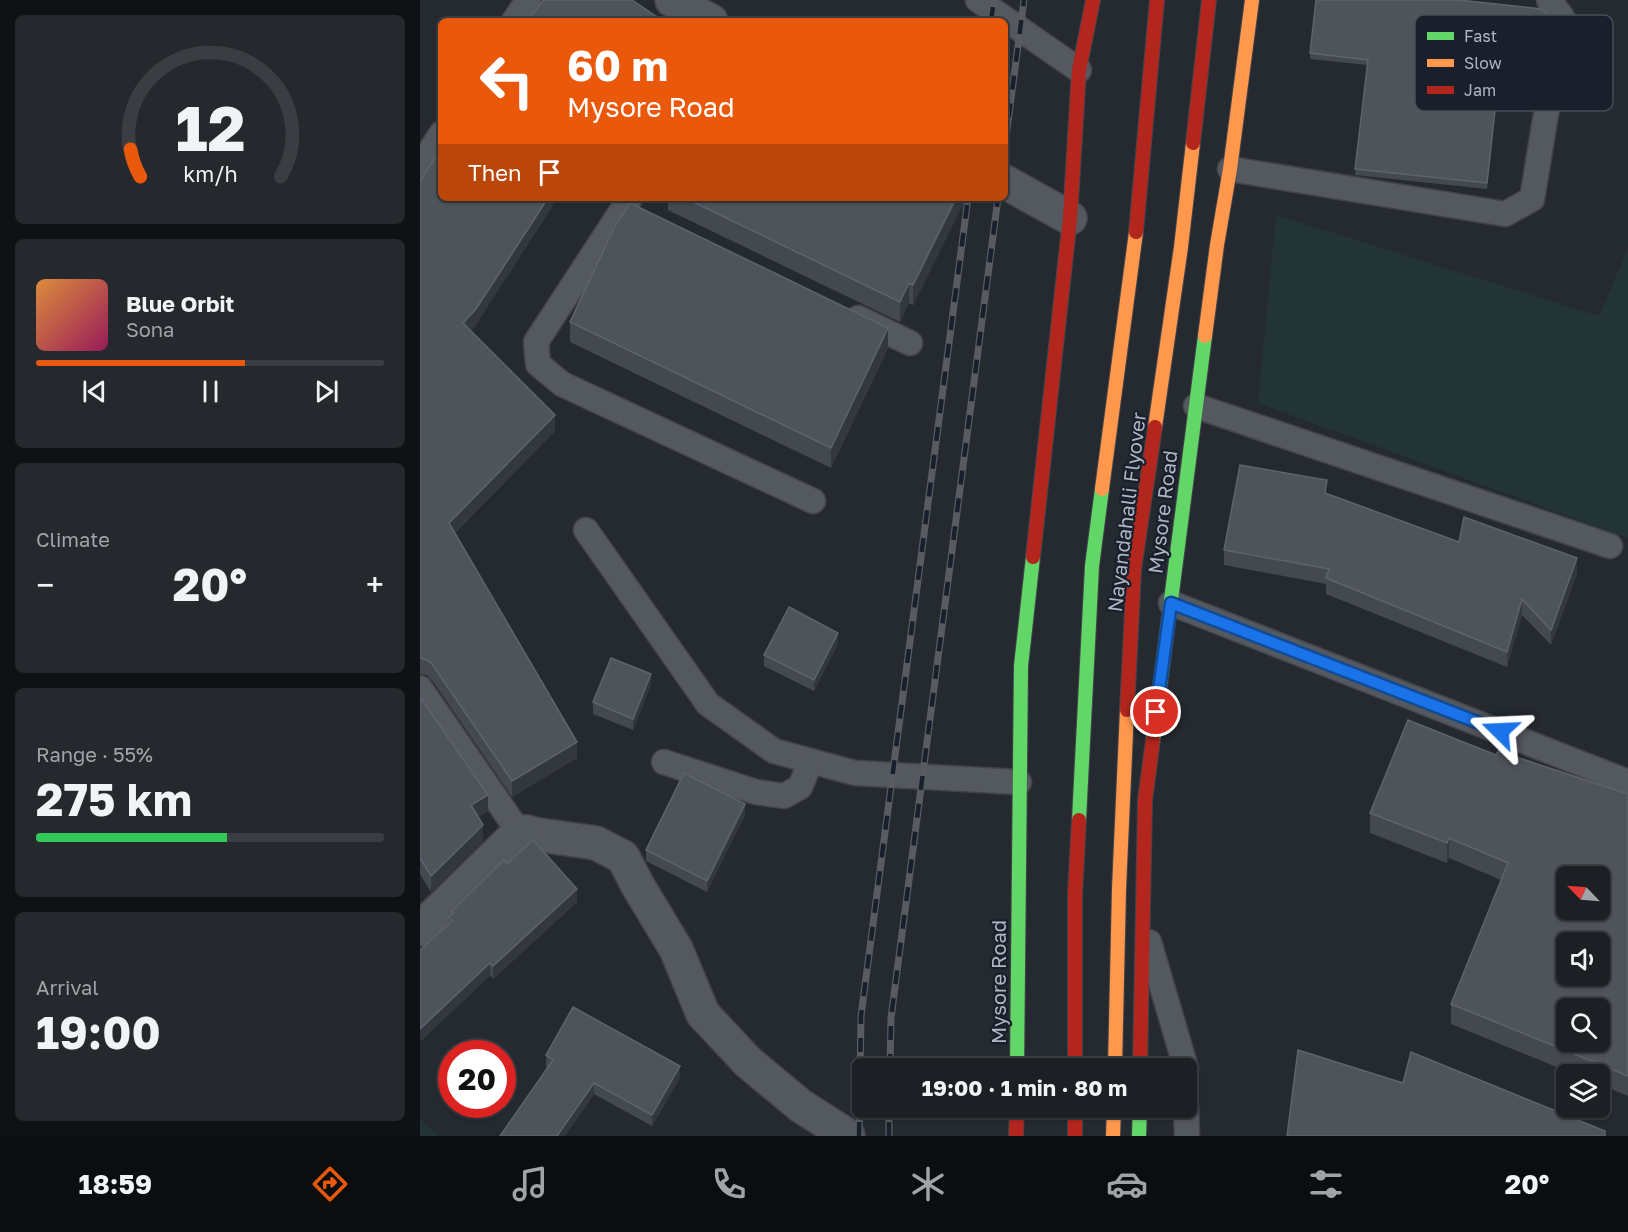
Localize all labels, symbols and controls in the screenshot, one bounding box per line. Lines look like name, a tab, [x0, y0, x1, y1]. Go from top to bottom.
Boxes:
legend	[1415, 15, 1613, 111]
text: Fast	[1464, 26, 1497, 46]
text: 60 m	[567, 40, 668, 90]
icon: left	[468, 42, 546, 120]
text: Slow	[1464, 53, 1502, 73]
text: Jam	[1464, 80, 1496, 100]
text: 12	[175, 90, 245, 165]
text: Mysore Road	[567, 91, 735, 123]
icon: arrive	[533, 156, 566, 189]
text: Then	[468, 159, 521, 186]
text: km/h	[183, 161, 237, 187]
text: Blue Orbit	[126, 290, 234, 317]
text: Sona	[126, 317, 174, 341]
icon: previous	[78, 375, 111, 408]
icon: pause	[194, 375, 227, 408]
icon: next	[310, 375, 343, 408]
street label: Nayandahalli Flyover	[1102, 411, 1150, 613]
street label: Mysore Road	[1143, 449, 1181, 575]
text: Climate	[36, 527, 110, 551]
text: 20°	[173, 557, 247, 611]
text: −	[36, 565, 54, 604]
text: +	[366, 565, 384, 604]
pin	[1130, 686, 1181, 737]
icon: arrive	[1139, 695, 1172, 728]
position arrow	[1468, 699, 1532, 763]
text: Range · 55%	[36, 742, 153, 766]
text: 275 km	[36, 772, 192, 826]
north arrow	[1556, 866, 1610, 920]
map controls	[1556, 866, 1610, 1118]
street label: Mysore Road	[986, 920, 1010, 1044]
button: sound	[1556, 932, 1610, 986]
text: Arrival	[36, 975, 99, 999]
button: search	[1556, 998, 1610, 1052]
text: 19:00	[36, 1005, 161, 1059]
speed limit sign: 20	[438, 1040, 516, 1118]
button: layers	[1556, 1064, 1610, 1118]
text: 19:00 · 1 min · 80 m	[922, 1074, 1127, 1101]
icon: directions	[309, 1163, 351, 1205]
icon: music	[509, 1163, 551, 1205]
icon: phone	[708, 1163, 750, 1205]
icon: climate	[907, 1163, 949, 1205]
icon: car	[1106, 1163, 1148, 1205]
icon: filters	[1305, 1163, 1347, 1205]
text: 18:59	[79, 1168, 152, 1200]
text: 20°	[1505, 1168, 1549, 1200]

